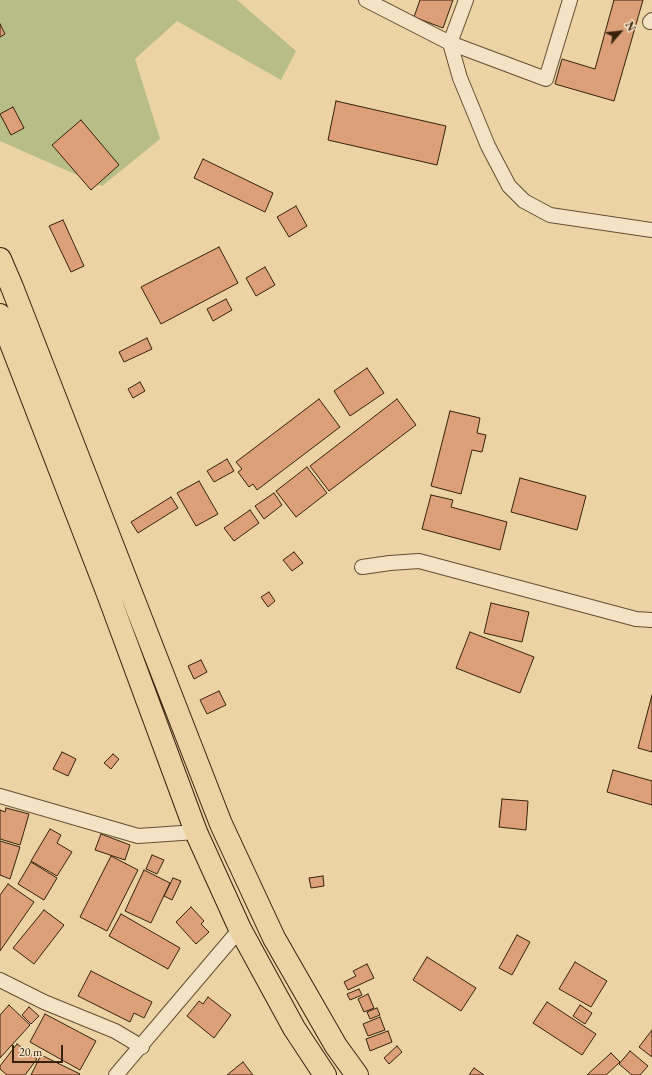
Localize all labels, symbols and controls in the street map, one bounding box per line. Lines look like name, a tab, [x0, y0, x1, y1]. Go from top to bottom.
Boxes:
north arrow	[600, 12, 640, 52]
text: N	[622, 19, 639, 34]
scale bar	[14, 1037, 65, 1063]
text: 20 m	[19, 1044, 42, 1060]

